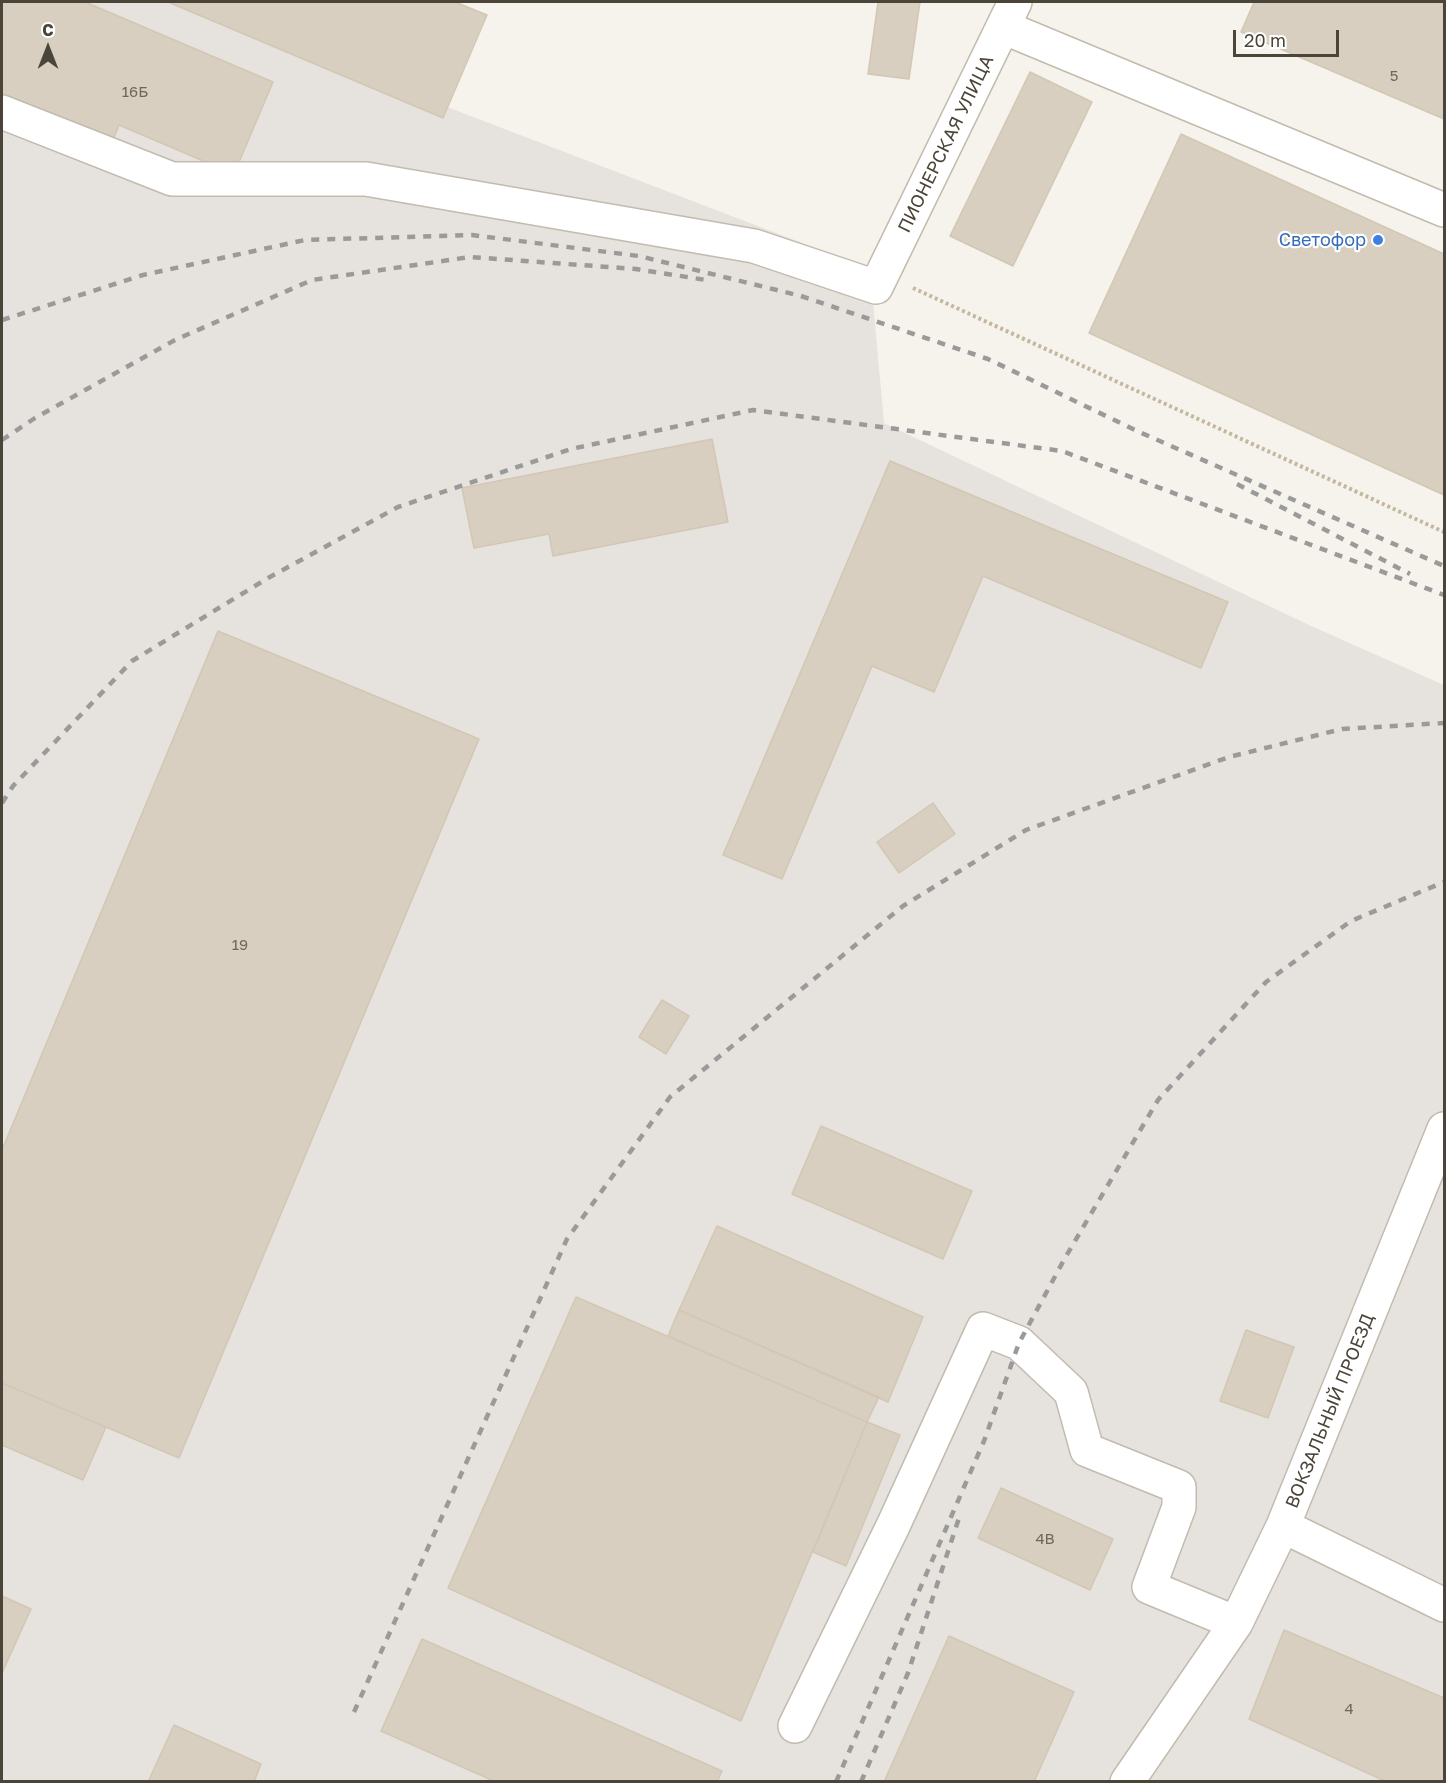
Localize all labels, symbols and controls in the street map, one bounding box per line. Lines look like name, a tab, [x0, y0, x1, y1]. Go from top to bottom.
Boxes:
north arrow	[18, 18, 78, 78]
scale bar	[1236, 18, 1342, 56]
text: С	[42, 20, 54, 40]
text: 20 m	[1244, 29, 1286, 51]
street label: ПИОНЕРСКАЯ УЛИЦА	[894, 52, 998, 236]
house number: 5	[1390, 67, 1398, 85]
house number: 16Б	[122, 83, 148, 101]
place label: Светофор	[1279, 229, 1366, 251]
marker: Светофор	[1371, 233, 1385, 247]
house number: 19	[232, 936, 248, 954]
street label: ВОКЗАЛЬНЫЙ ПРОЕЗД	[1281, 1311, 1379, 1511]
house number: 4В	[1035, 1530, 1055, 1548]
house number: 4	[1344, 1700, 1354, 1718]

